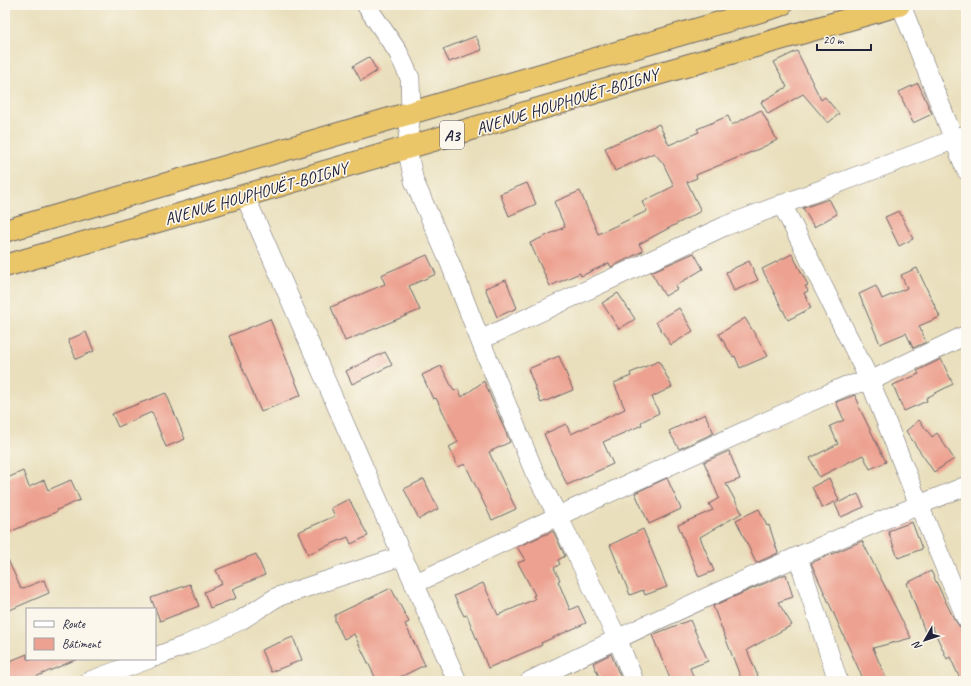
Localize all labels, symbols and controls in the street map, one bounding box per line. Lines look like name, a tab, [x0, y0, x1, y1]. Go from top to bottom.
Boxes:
scale bar	[817, 26, 871, 52]
text: 20 m	[823, 32, 845, 48]
street label: AVENUE HOUPHOUËT-BOIGNY	[473, 63, 664, 139]
road number: A3	[440, 121, 464, 149]
street label: AVENUE HOUPHOUËT-BOIGNY	[162, 156, 353, 230]
legend	[26, 608, 156, 660]
text: Route	[62, 616, 86, 632]
north arrow	[905, 620, 945, 660]
text: Bâtiment	[62, 636, 101, 652]
text: N	[908, 638, 925, 653]

